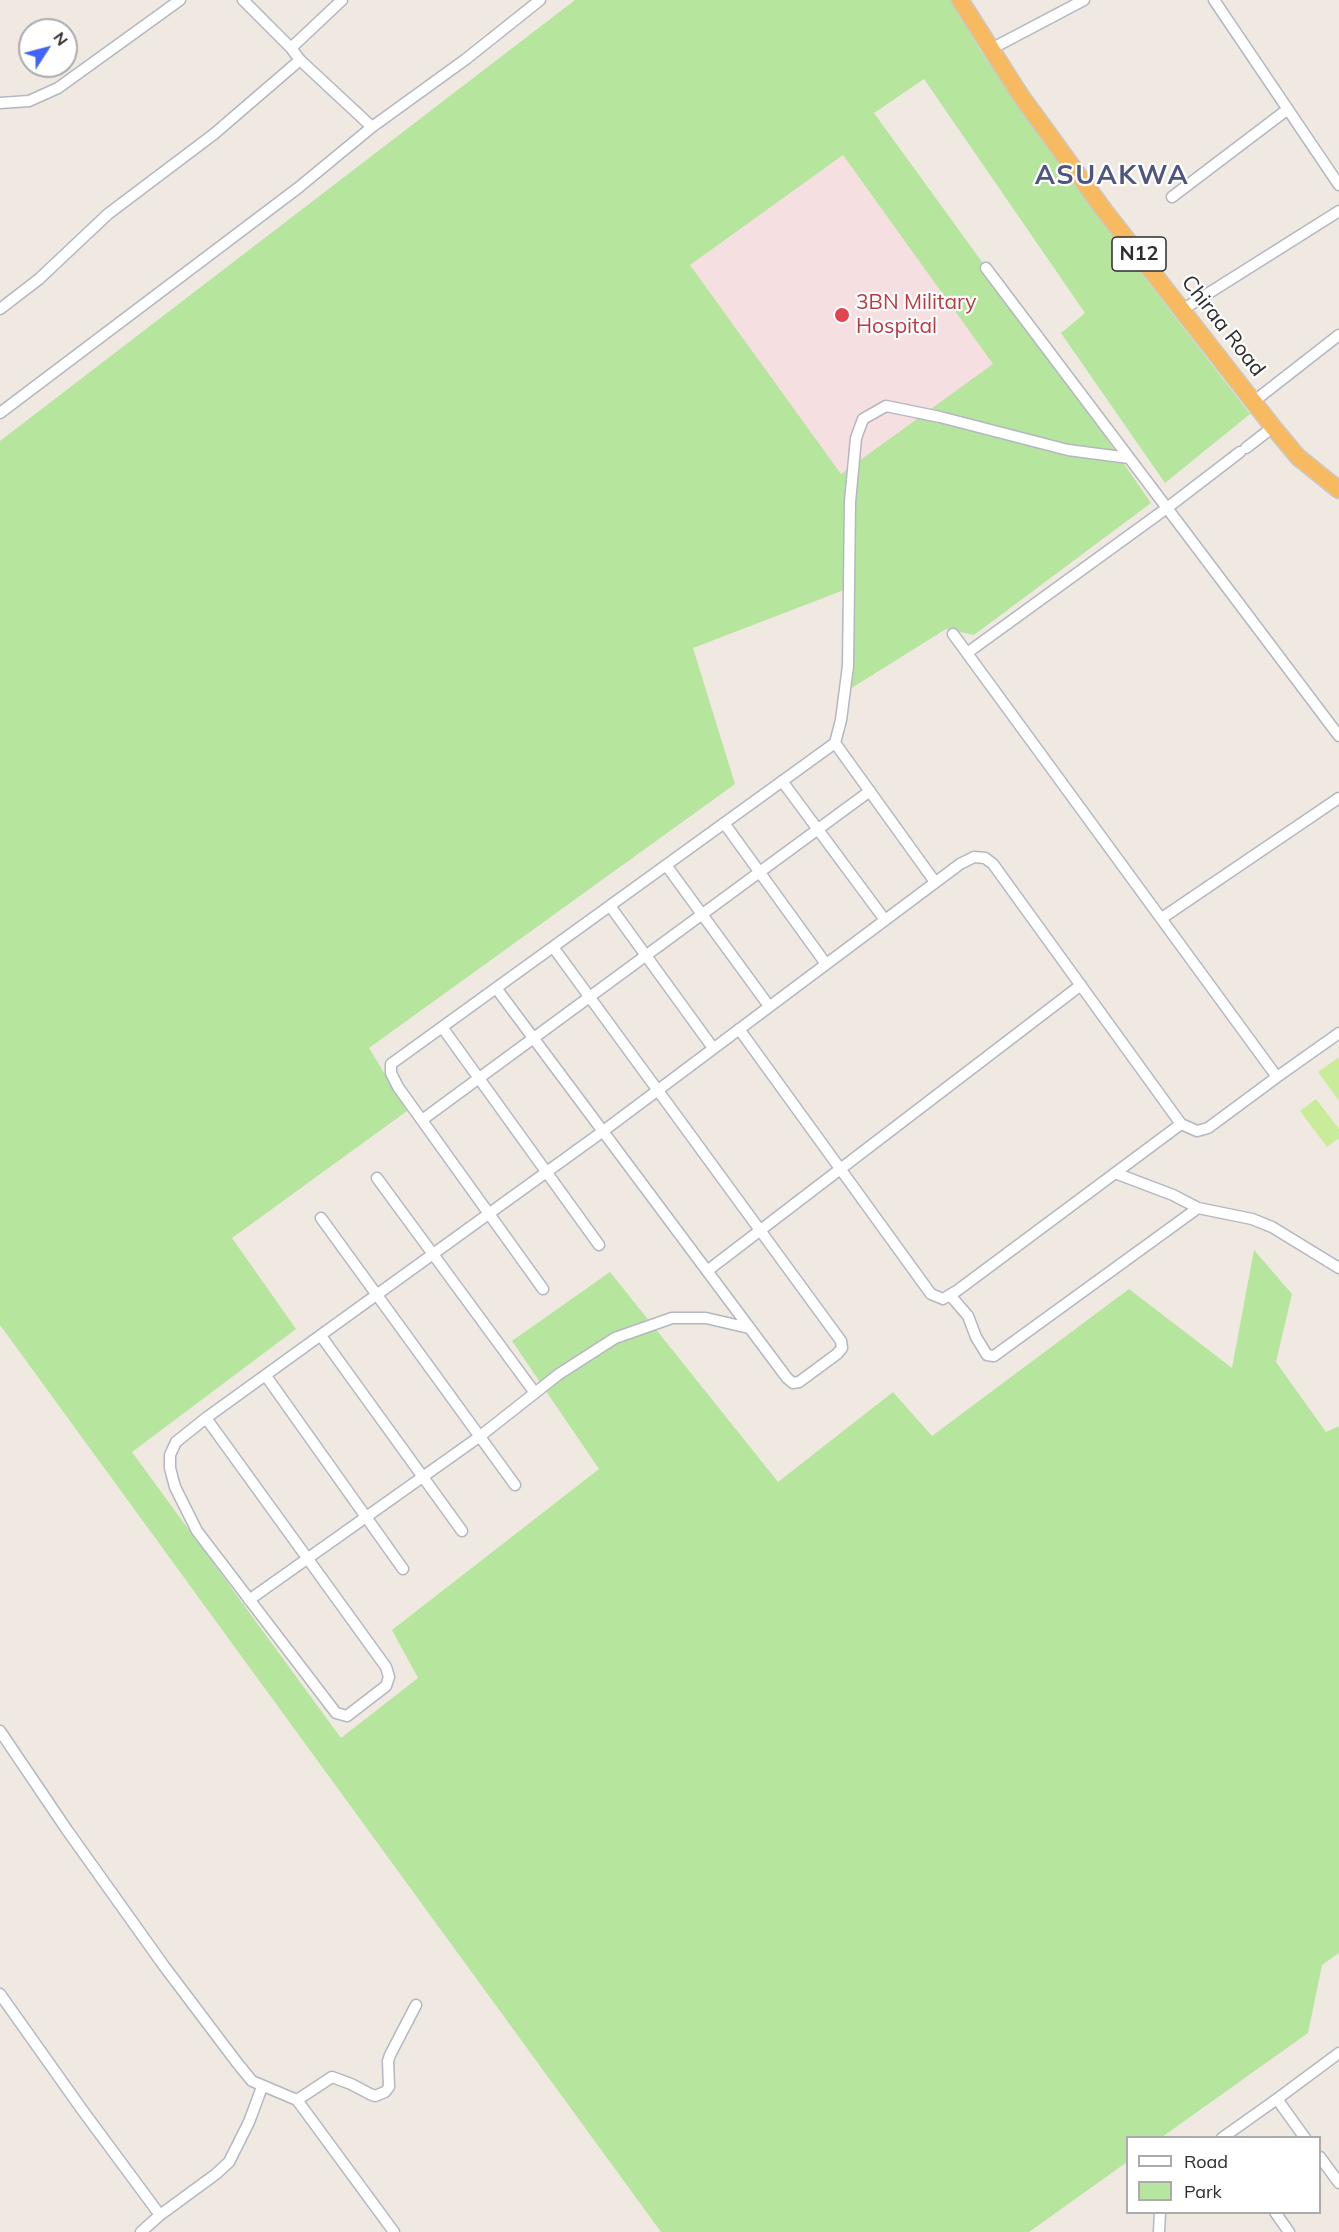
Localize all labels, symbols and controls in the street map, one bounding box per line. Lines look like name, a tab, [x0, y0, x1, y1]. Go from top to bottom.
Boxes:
north arrow	[18, 18, 78, 78]
text: N	[49, 28, 73, 49]
district label: ASUAKWA	[1035, 160, 1189, 192]
road number: N12	[1112, 237, 1166, 271]
street label: Chiraa Road	[1176, 270, 1270, 382]
place label: 3BN Military Hospital	[856, 290, 976, 340]
marker: 3BN Military Hospital	[833, 306, 851, 324]
legend	[1126, 2136, 1321, 2214]
text: Road	[1184, 2150, 1228, 2173]
text: Park	[1184, 2180, 1222, 2203]

